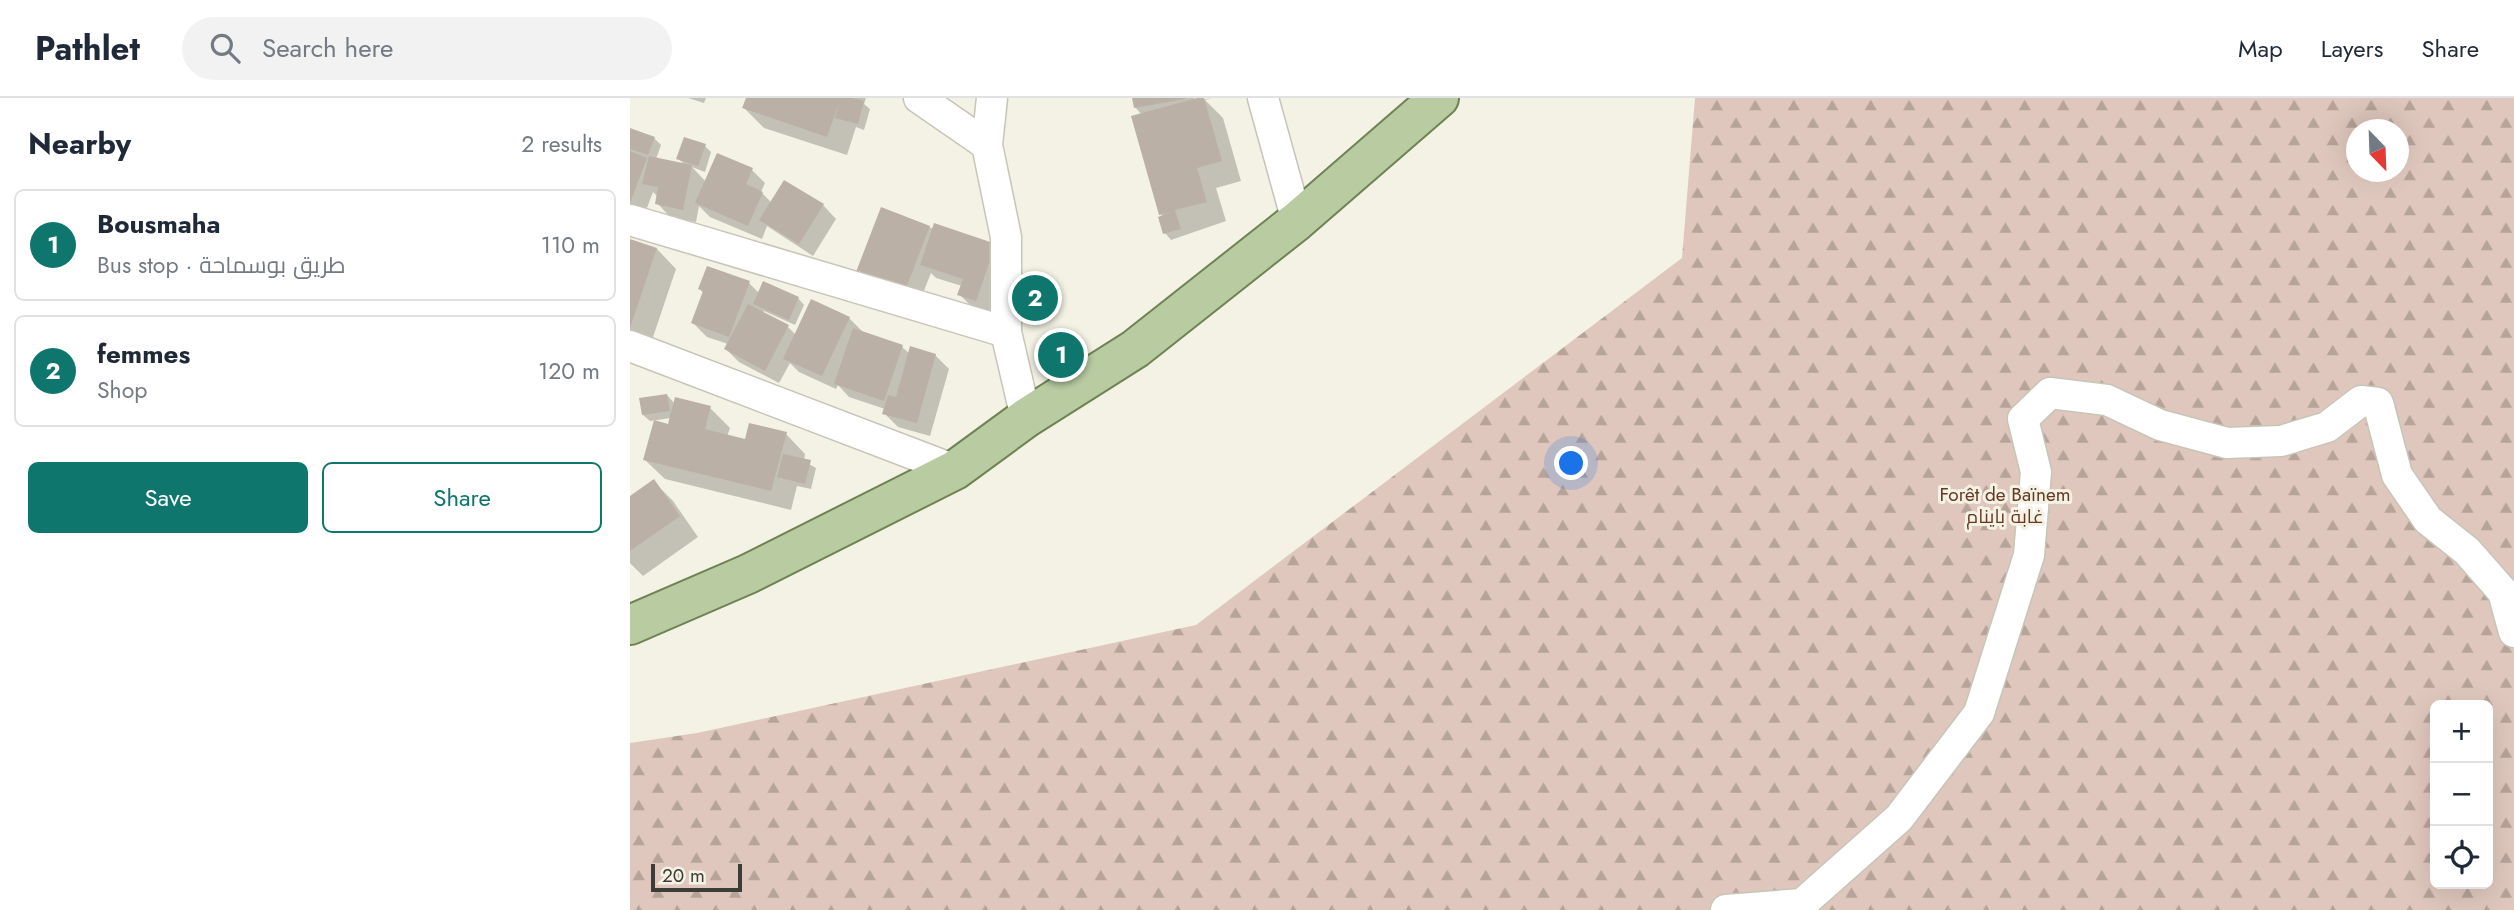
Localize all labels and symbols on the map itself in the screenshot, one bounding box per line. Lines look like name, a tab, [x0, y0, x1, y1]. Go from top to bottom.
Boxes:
north arrow	[2346, 119, 2409, 182]
pin: 2	[1012, 272, 1058, 324]
pin: 1	[1038, 329, 1084, 381]
your location	[1554, 446, 1588, 480]
park label: Forêt de Baïnem غابة باينام	[1939, 481, 2071, 530]
scale bar	[651, 861, 742, 893]

